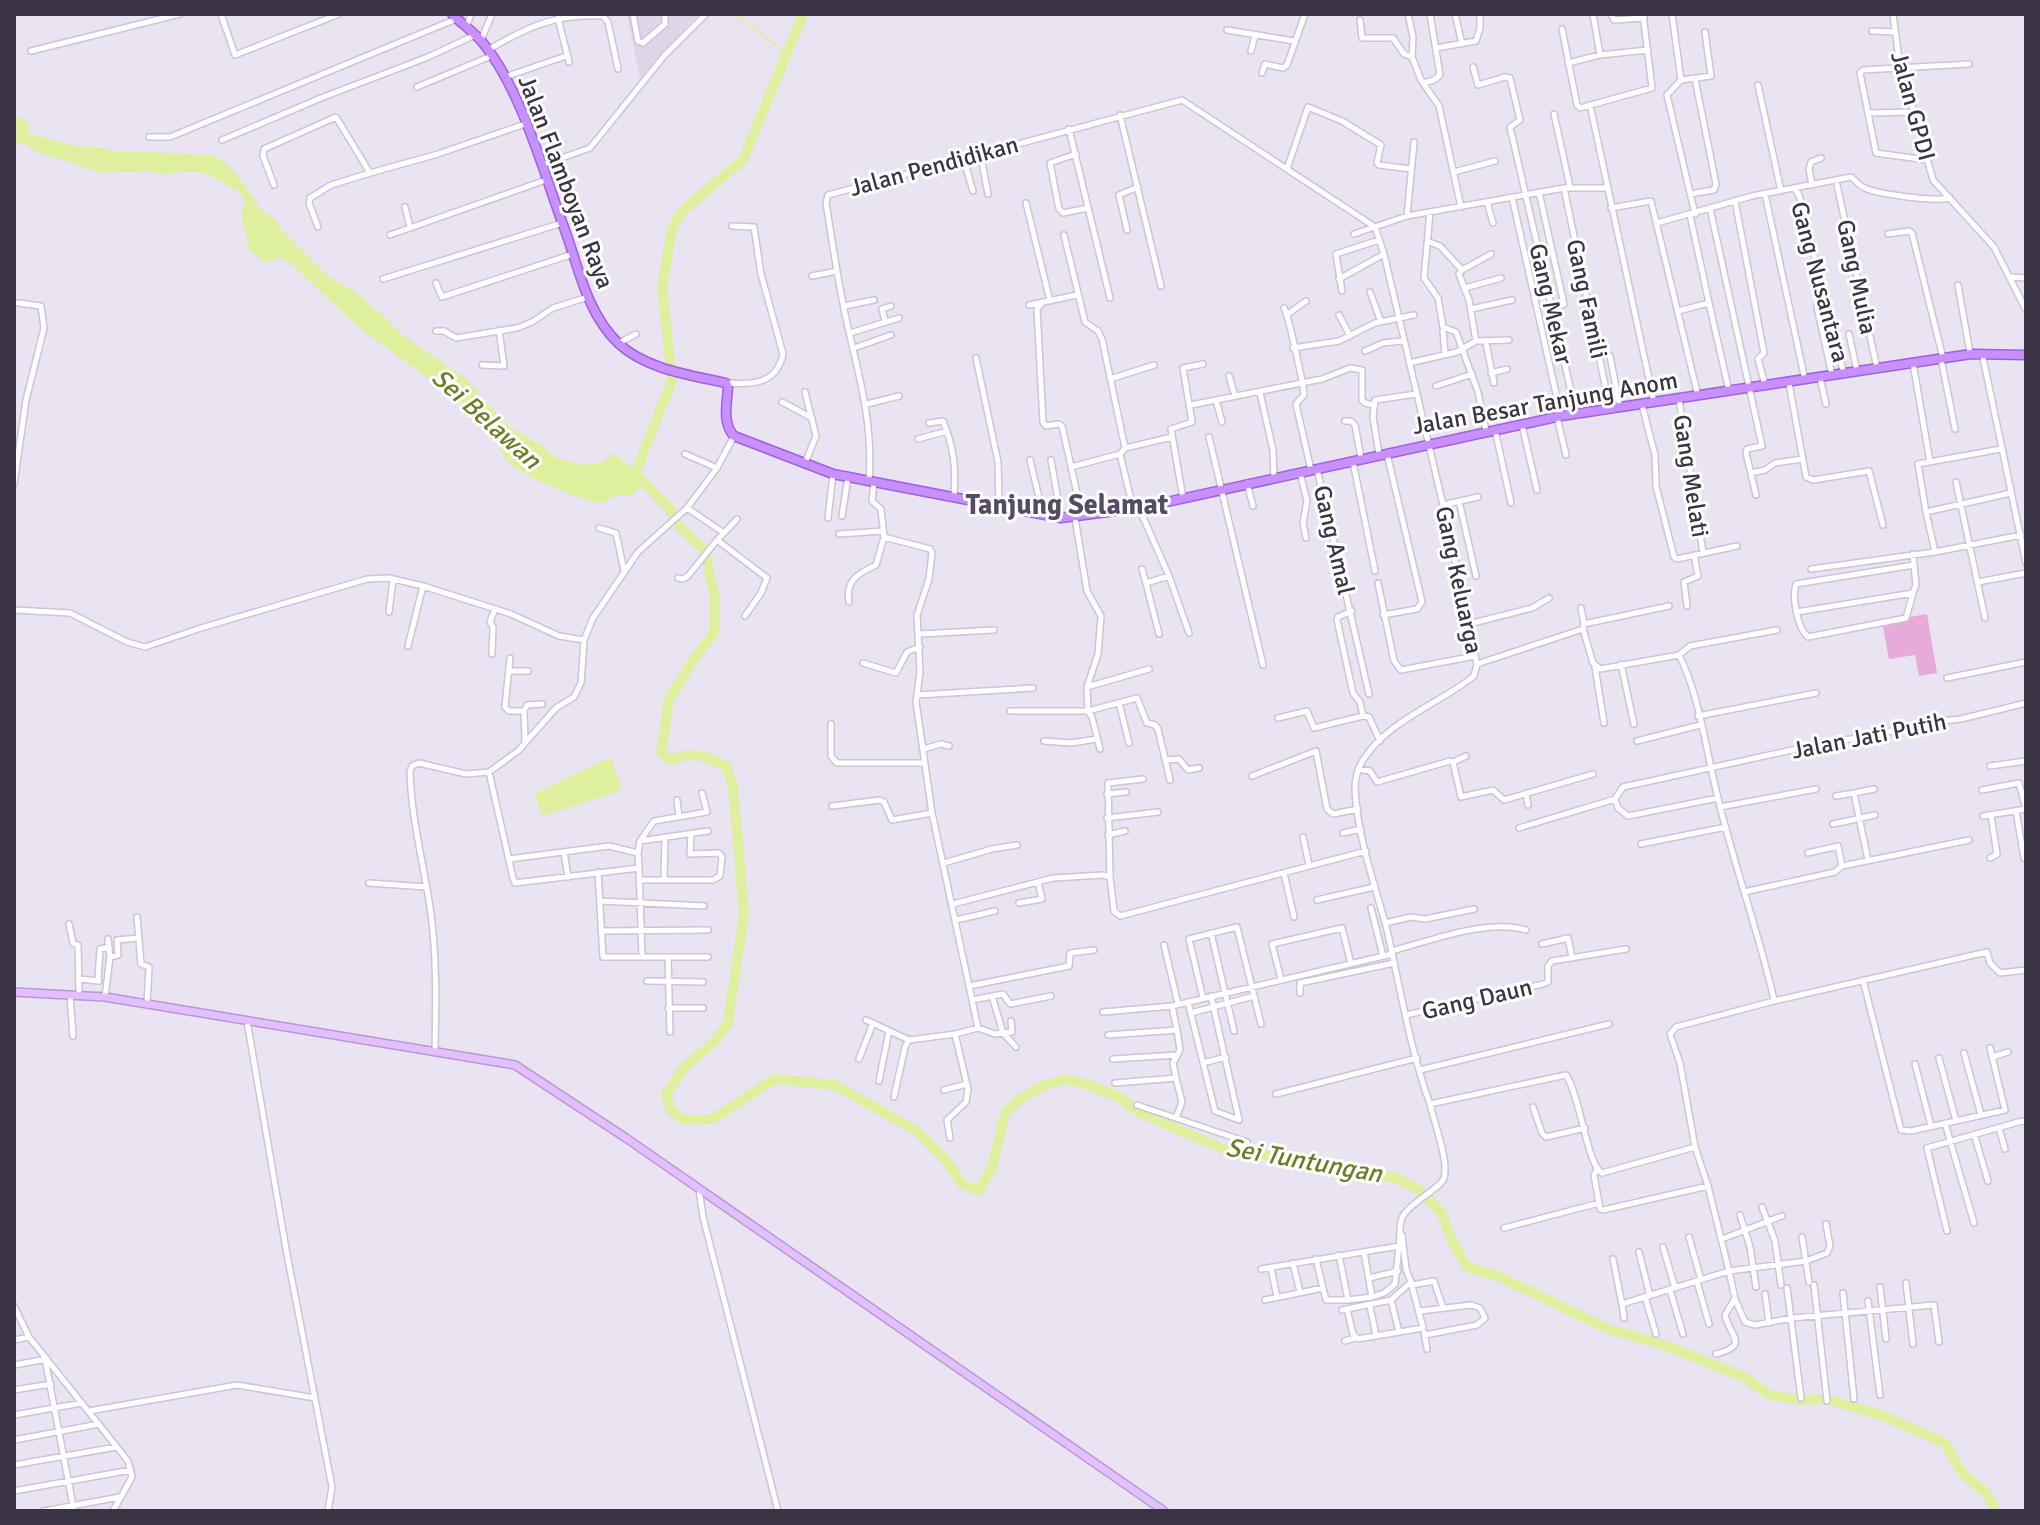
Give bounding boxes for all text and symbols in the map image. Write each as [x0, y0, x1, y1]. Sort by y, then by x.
street label: Jalan GPDI [1884, 48, 1942, 164]
street label: Jalan Flamboyan Raya [511, 71, 621, 293]
street label: Jalan Pendidikan [846, 129, 1022, 203]
street label: Gang Nusantara [1784, 198, 1856, 366]
street label: Gang Mulia [1830, 217, 1884, 337]
street label: Gang Famili [1560, 236, 1614, 362]
street label: Gang Mekar [1523, 241, 1579, 367]
water label: Sei Belawan [425, 362, 548, 477]
street label: Jalan Besar Tanjung Anom [1410, 365, 1680, 441]
street label: Gang Melati [1666, 412, 1716, 540]
street label: Gang Amal [1307, 482, 1361, 598]
district label: Tanjung Selamat [966, 488, 1169, 522]
street label: Gang Keluarga [1429, 503, 1489, 657]
street label: Jalan Jati Putih [1789, 706, 1949, 766]
street label: Gang Daun [1419, 972, 1535, 1026]
water label: Sei Tuntungan [1223, 1132, 1385, 1191]

